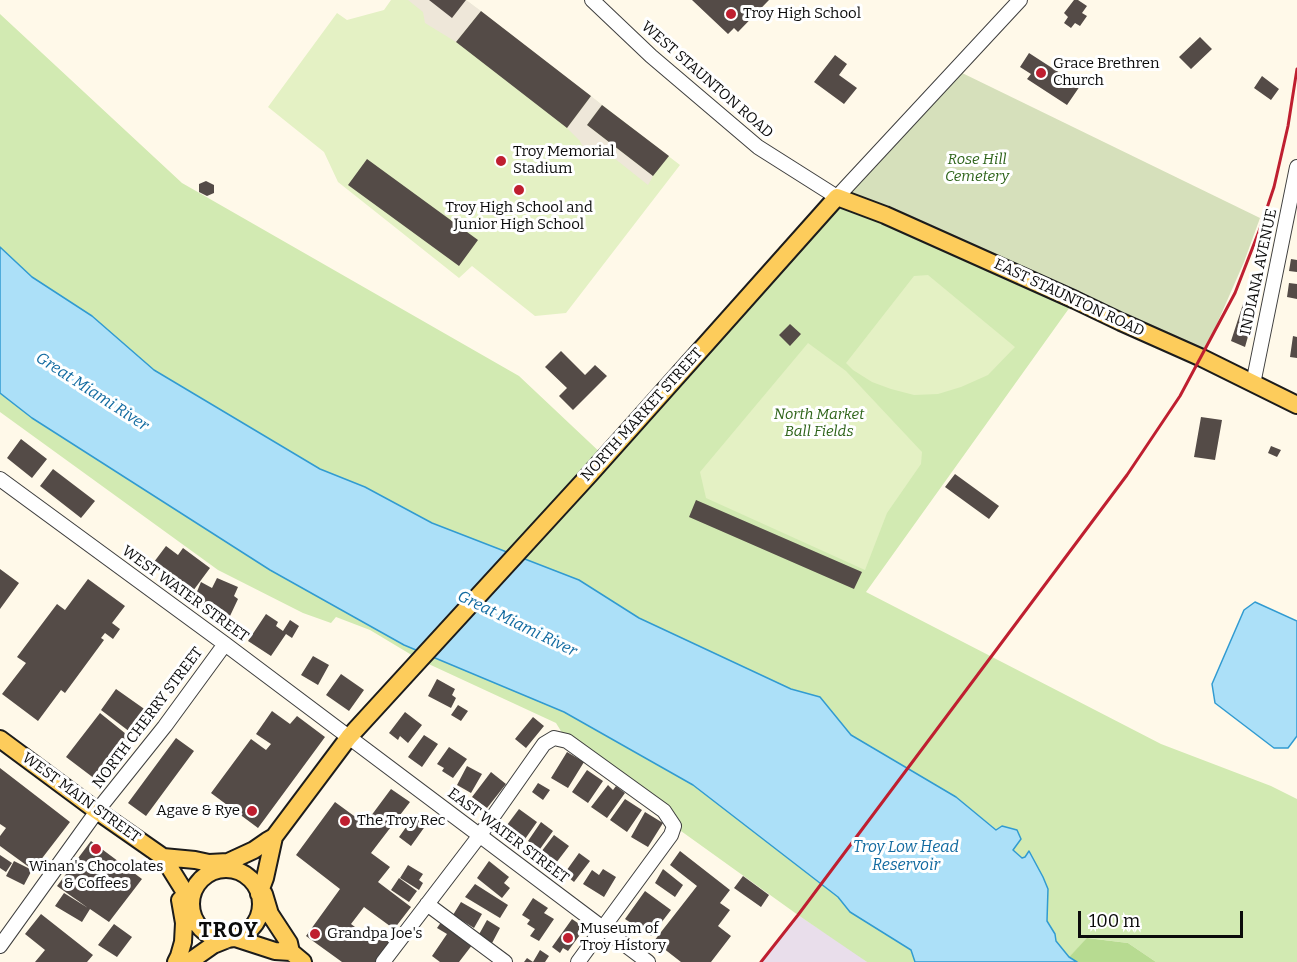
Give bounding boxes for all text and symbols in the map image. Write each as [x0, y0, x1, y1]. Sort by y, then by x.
place label: Troy High School [743, 5, 861, 23]
marker: Troy High School [724, 7, 738, 21]
street label: WEST STAUNTON ROAD [637, 18, 777, 142]
place label: Grace Brethren Church [1053, 55, 1160, 90]
marker: Grace Brethren Church [1034, 66, 1048, 80]
place label: Troy Memorial Stadium [513, 143, 614, 178]
park label: Rose Hill Cemetery [945, 151, 1009, 186]
marker: Troy Memorial Stadium [494, 154, 508, 168]
marker: Troy High School and Junior High School [512, 183, 526, 197]
place label: Troy High School and Junior High School [445, 199, 593, 234]
street label: INDIANA AVENUE [1237, 207, 1281, 337]
street label: EAST STAUNTON ROAD [991, 255, 1147, 341]
street label: NORTH MARKET STREET [577, 345, 707, 485]
water label: Great Miami River [32, 348, 152, 436]
park label: North Market Ball Fields [774, 406, 864, 441]
street label: WEST WATER STREET [118, 542, 252, 646]
water label: Great Miami River [454, 587, 580, 661]
street label: NORTH CHERRY STREET [89, 644, 207, 792]
street label: WEST MAIN STREET [18, 749, 144, 847]
street label: EAST WATER STREET [444, 785, 572, 887]
place label: Agave & Rye [156, 802, 240, 820]
marker: Agave & Rye [245, 804, 259, 818]
place label: The Troy Rec [357, 812, 446, 830]
marker: The Troy Rec [338, 814, 352, 828]
water label: Troy Low Head Reservoir [853, 838, 959, 876]
marker: Winan's Chocolates & Coffees [89, 842, 103, 856]
place label: Winan's Chocolates & Coffees [29, 858, 163, 893]
scale bar [1081, 899, 1246, 937]
text: 100 m [1089, 910, 1140, 932]
district label: TROY [199, 918, 259, 944]
place label: Museum of Troy History [580, 920, 666, 955]
place label: Grandpa Joe's [327, 925, 422, 943]
marker: Grandpa Joe's [308, 927, 322, 941]
marker: Museum of Troy History [561, 931, 575, 945]

